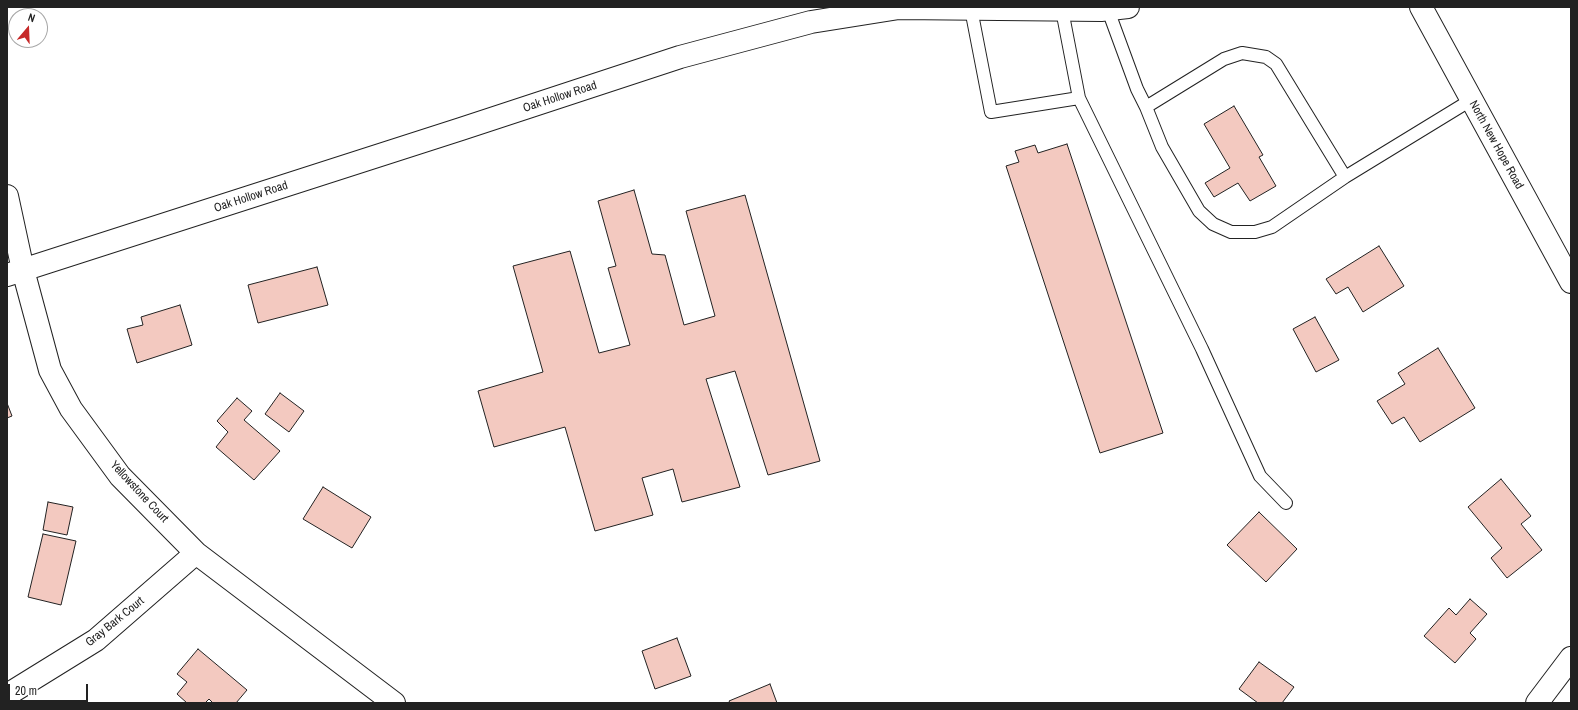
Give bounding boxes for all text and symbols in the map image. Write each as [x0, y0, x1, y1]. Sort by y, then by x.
north arrow [8, 8, 48, 48]
text: N [26, 10, 37, 25]
street label: Oak Hollow Road [521, 78, 599, 116]
street label: North New Hope Road [1466, 98, 1526, 192]
street label: Oak Hollow Road [212, 178, 290, 216]
street label: Yellowstone Court [107, 458, 171, 526]
street label: Gray Bark Court [83, 594, 147, 650]
scale bar [10, 676, 90, 702]
text: 20 m [15, 683, 37, 699]

